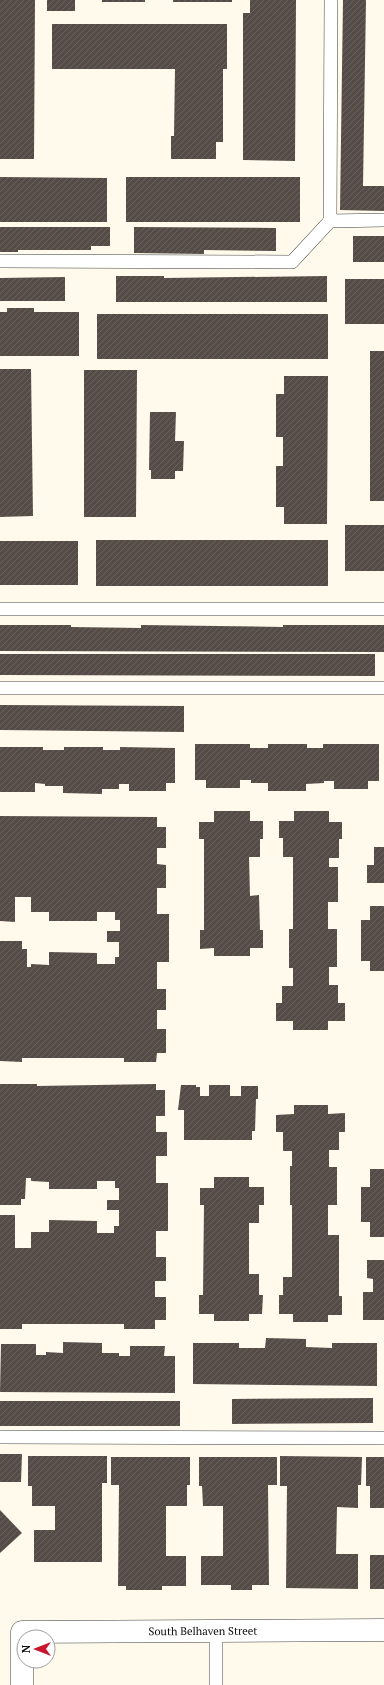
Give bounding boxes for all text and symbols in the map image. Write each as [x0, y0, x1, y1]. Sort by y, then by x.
street label: South Belhaven Street [149, 1624, 257, 1638]
north arrow [16, 1629, 56, 1669]
text: N [19, 1644, 33, 1653]

